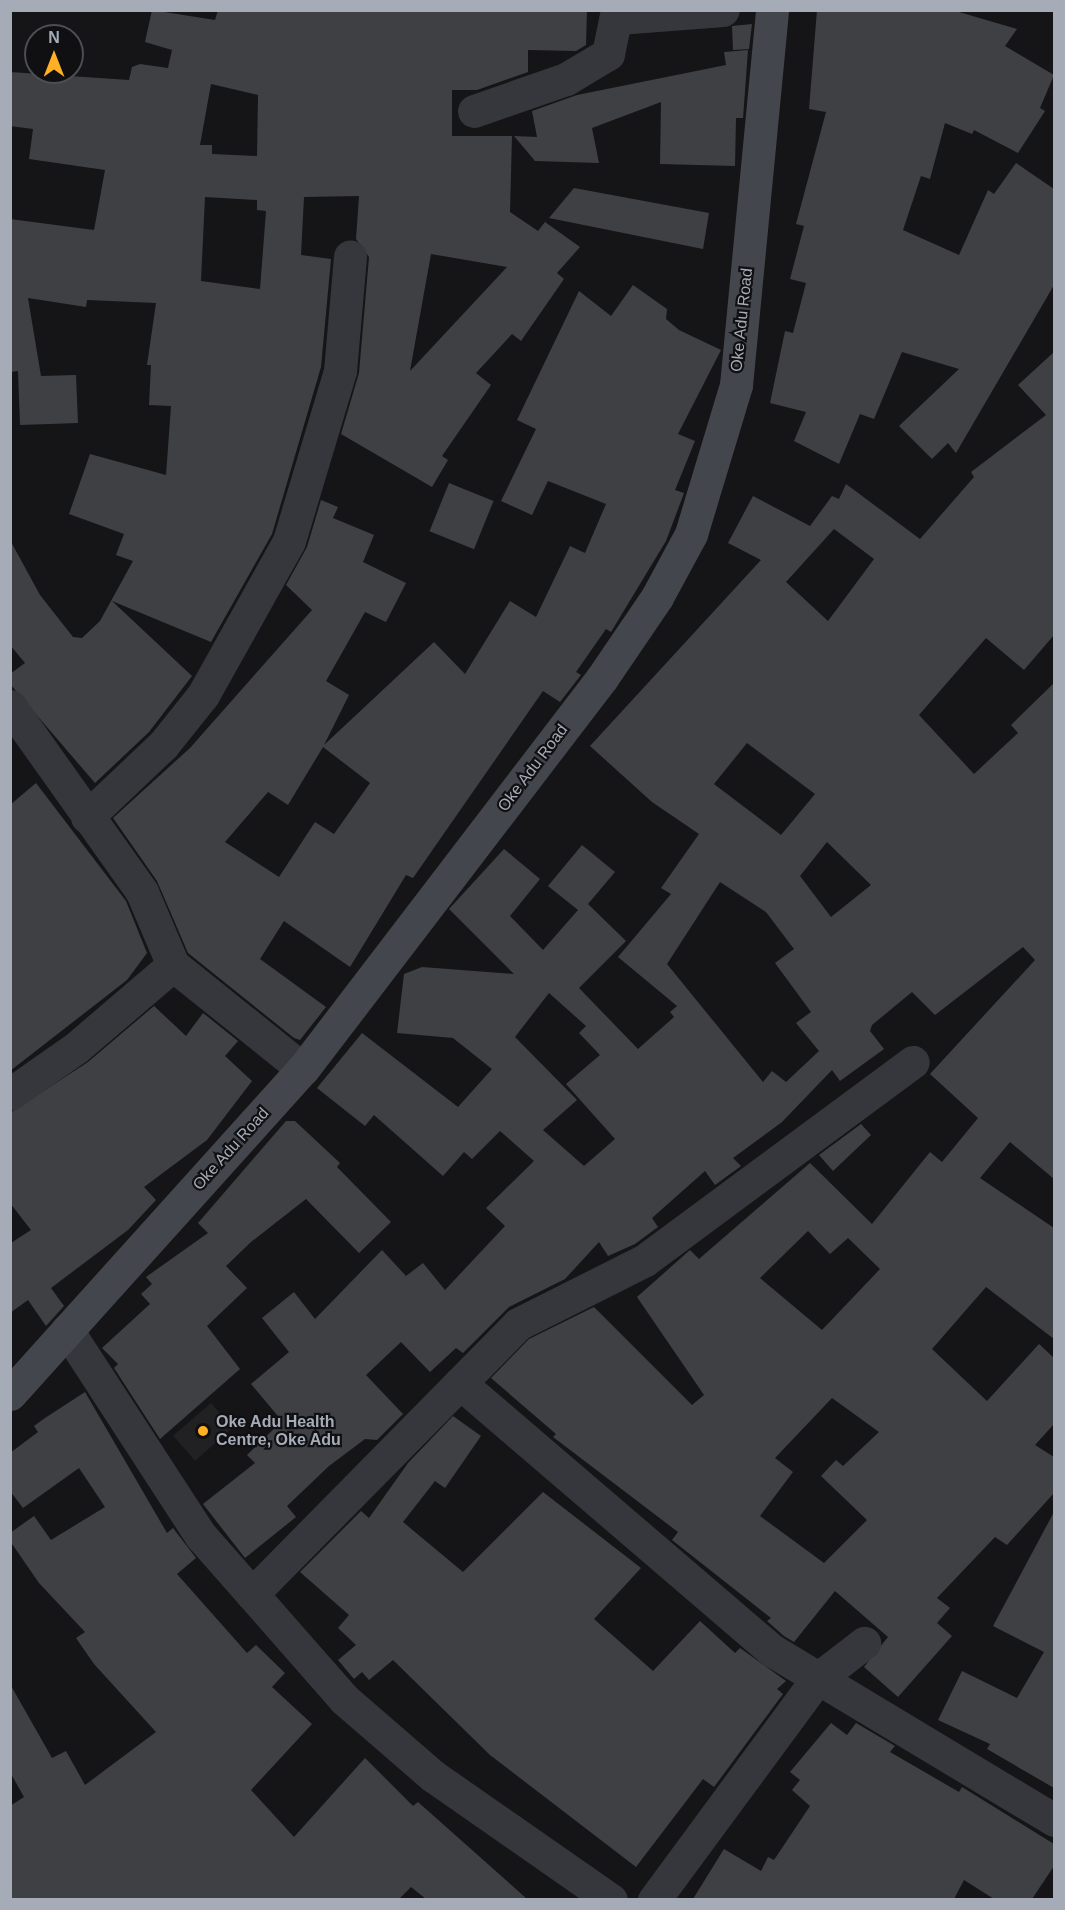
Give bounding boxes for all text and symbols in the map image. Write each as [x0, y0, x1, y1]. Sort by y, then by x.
north arrow [24, 24, 84, 84]
text: N [48, 29, 60, 46]
street label: Oke Adu Road [727, 267, 757, 373]
street label: Oke Adu Road [494, 720, 572, 816]
street label: Oke Adu Road [189, 1104, 273, 1194]
place label: Oke Adu Health Centre, Oke Adu [216, 1412, 341, 1450]
marker: Oke Adu Health Centre, Oke Adu [194, 1422, 212, 1440]

